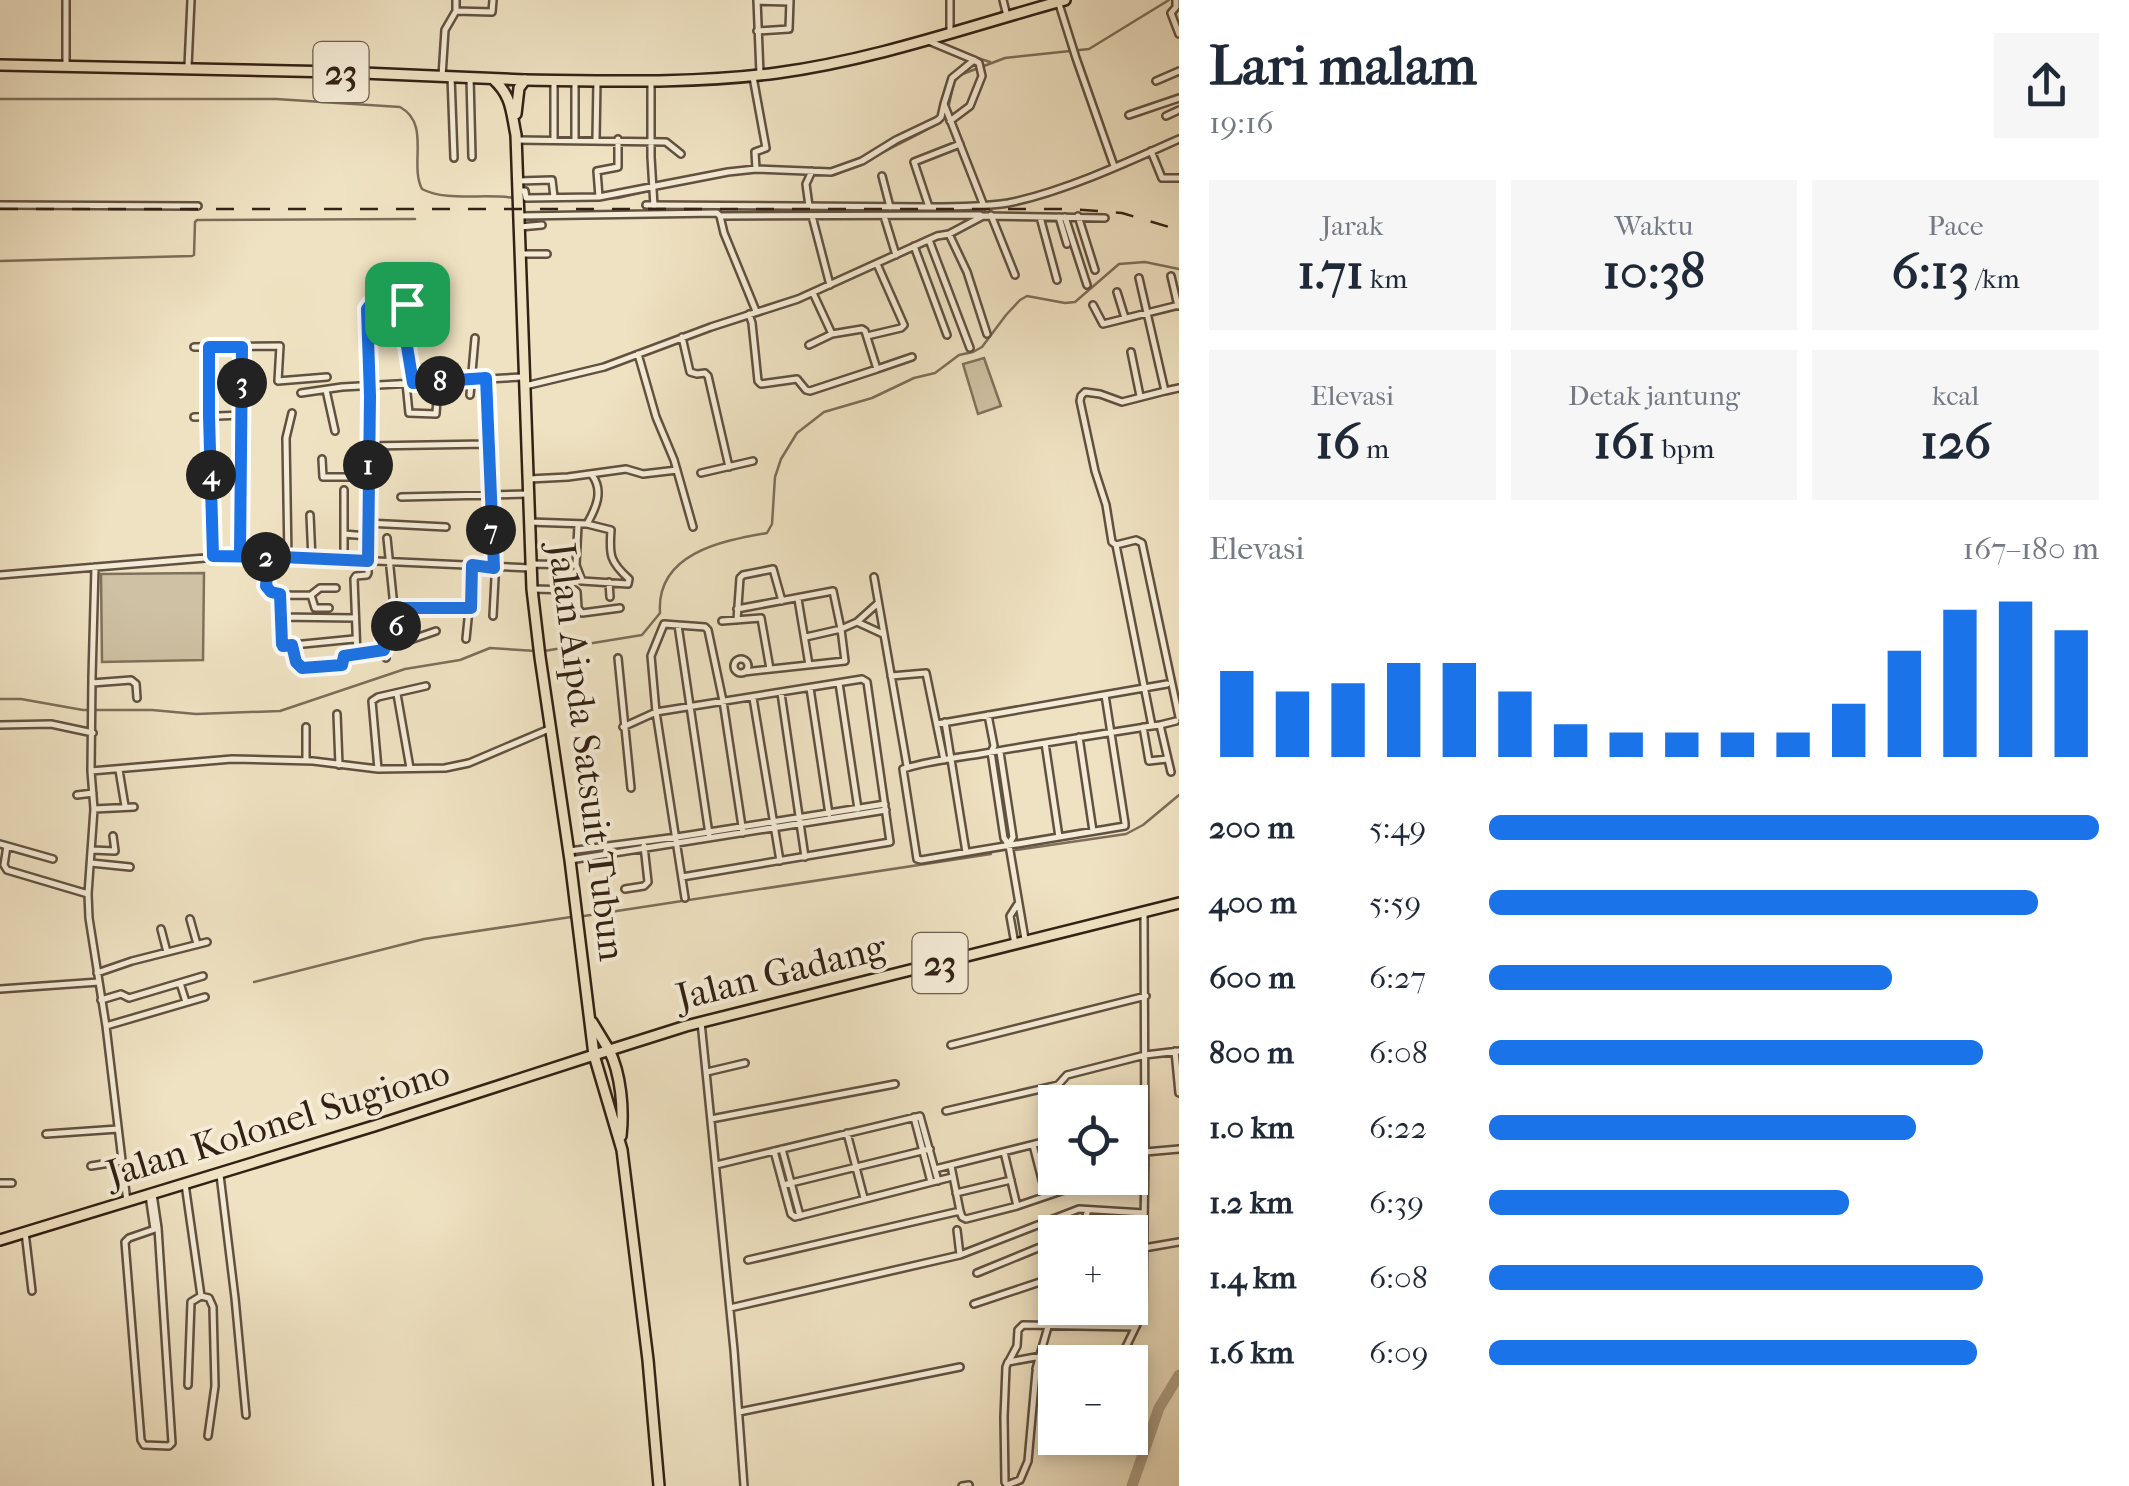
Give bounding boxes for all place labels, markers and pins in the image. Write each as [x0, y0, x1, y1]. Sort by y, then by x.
pin [365, 262, 450, 347]
pin: 8 [415, 356, 465, 406]
pin: 3 [217, 358, 267, 408]
pin: 1 [343, 440, 393, 490]
pin: 4 [186, 450, 236, 500]
pin: 7 [466, 505, 516, 555]
pin: 2 [241, 532, 291, 582]
pin: 6 [371, 601, 421, 651]

